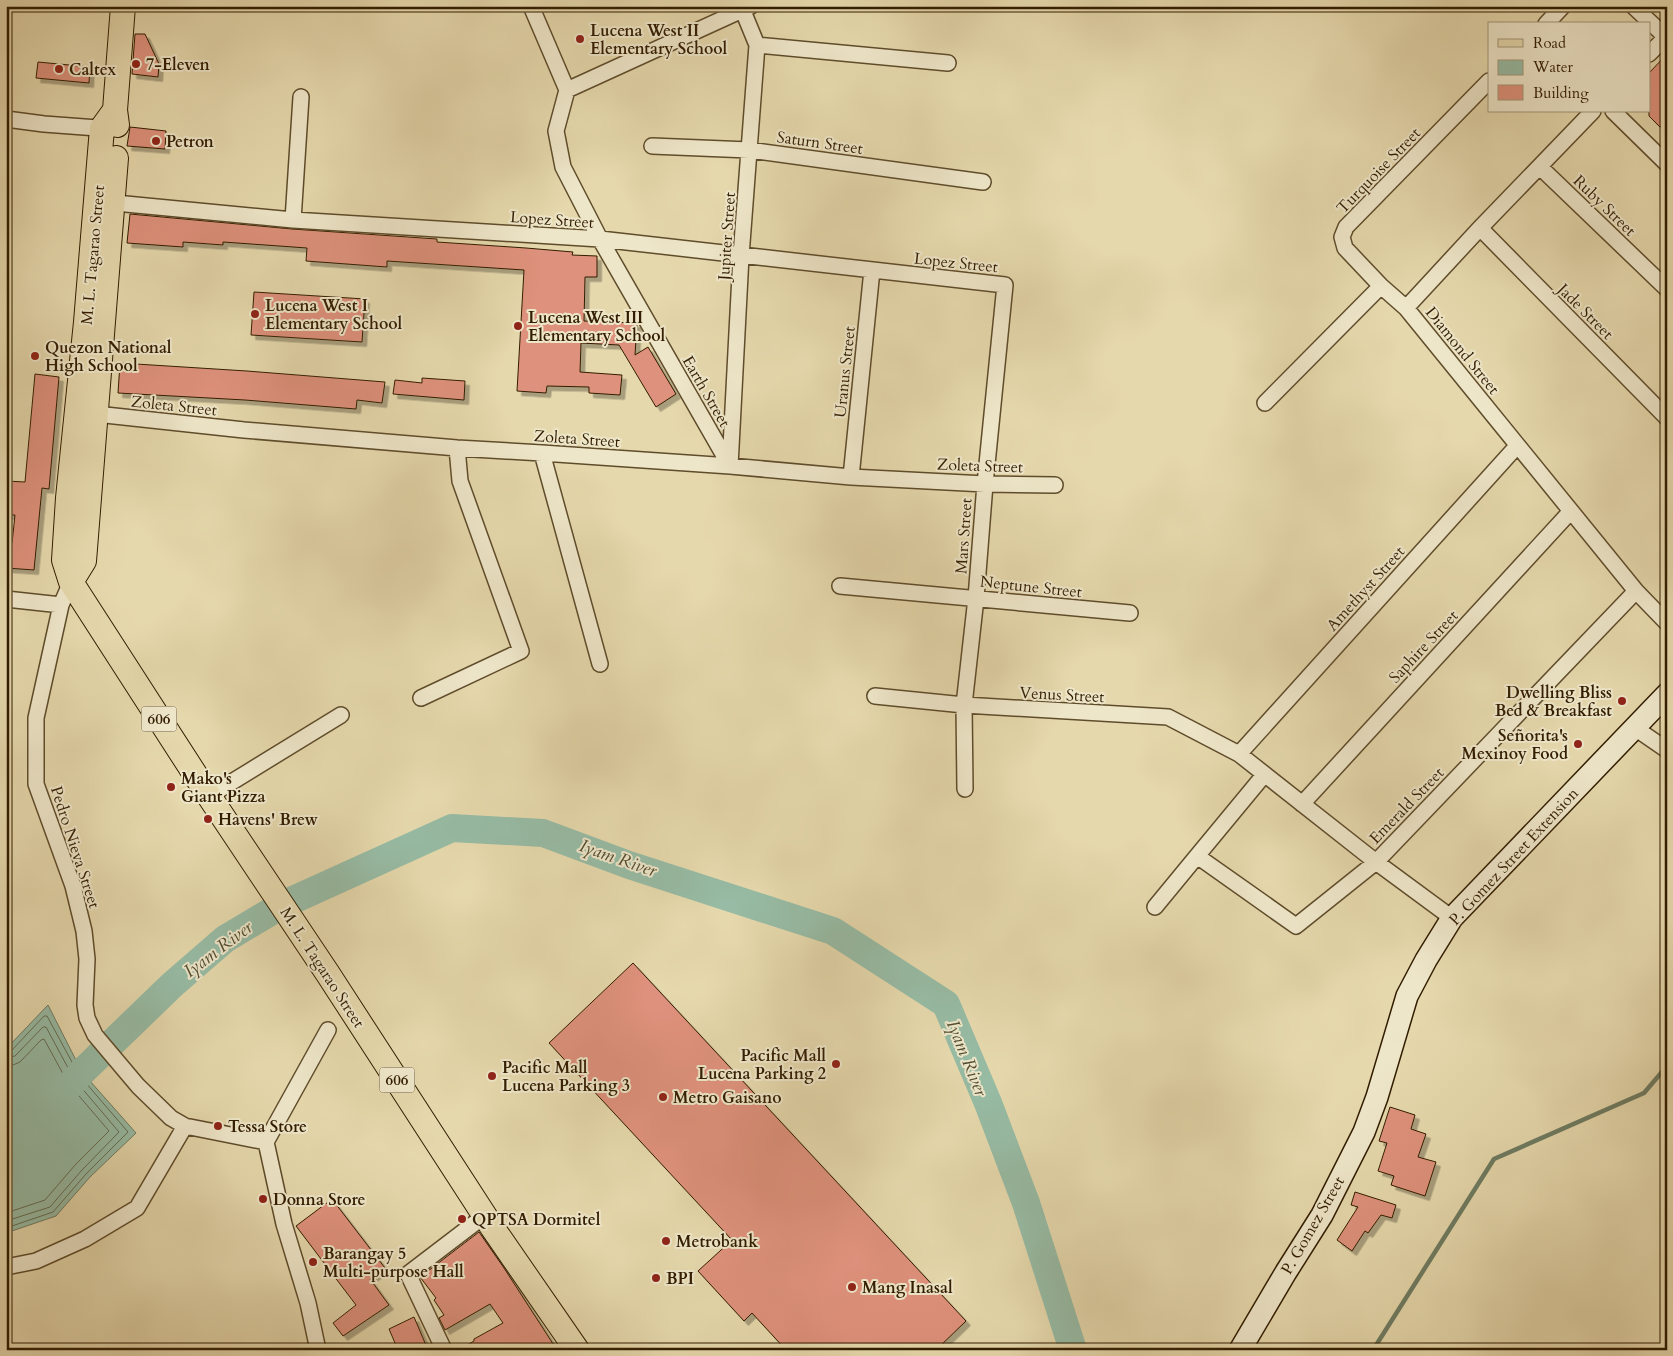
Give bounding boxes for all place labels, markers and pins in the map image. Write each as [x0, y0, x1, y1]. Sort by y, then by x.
place label: Lucena West II Elementary School [590, 20, 728, 60]
marker: Lucena West II Elementary School [574, 33, 586, 45]
place label: 7-Eleven [146, 54, 210, 76]
marker: 7-Eleven [130, 58, 142, 70]
place label: Caltex [69, 59, 116, 81]
marker: Caltex [53, 63, 65, 75]
place label: Petron [166, 131, 214, 153]
marker: Petron [150, 135, 162, 147]
place label: Lucena West I Elementary School [265, 295, 403, 335]
place label: Lucena West III Elementary School [528, 307, 666, 347]
marker: Lucena West I Elementary School [249, 308, 261, 320]
marker: Lucena West III Elementary School [512, 320, 524, 332]
place label: Quezon National High School [45, 337, 172, 377]
marker: Quezon National High School [29, 350, 41, 362]
place label: Dwelling Bliss Bed & Breakfast [1495, 682, 1612, 722]
marker: Dwelling Bliss Bed & Breakfast [1616, 695, 1628, 707]
place label: Señorita's Mexinoy Food [1461, 725, 1568, 765]
marker: Señorita's Mexinoy Food [1572, 738, 1584, 750]
place label: Mako's Giant Pizza [181, 768, 266, 808]
marker: Mako's Giant Pizza [165, 781, 177, 793]
place label: Havens' Brew [218, 809, 318, 831]
marker: Havens' Brew [202, 813, 214, 825]
place label: Pacific Mall Lucena Parking 2 [698, 1045, 826, 1085]
place label: Pacific Mall Lucena Parking 3 [502, 1057, 630, 1097]
marker: Pacific Mall Lucena Parking 2 [830, 1058, 842, 1070]
marker: Pacific Mall Lucena Parking 3 [486, 1070, 498, 1082]
place label: Metro Gaisano [673, 1087, 782, 1109]
marker: Metro Gaisano [657, 1091, 669, 1103]
place label: Tessa Store [228, 1116, 307, 1138]
marker: Tessa Store [212, 1120, 224, 1132]
place label: Donna Store [273, 1189, 365, 1211]
marker: Donna Store [257, 1193, 269, 1205]
place label: QPTSA Dormitel [472, 1209, 601, 1231]
marker: QPTSA Dormitel [456, 1213, 468, 1225]
place label: Metrobank [676, 1231, 758, 1253]
marker: Metrobank [660, 1235, 672, 1247]
place label: Barangay 5 Multi-purpose Hall [323, 1243, 464, 1283]
marker: Barangay 5 Multi-purpose Hall [307, 1256, 319, 1268]
place label: BPI [666, 1268, 694, 1290]
marker: BPI [650, 1272, 662, 1284]
place label: Mang Inasal [862, 1277, 953, 1299]
marker: Mang Inasal [846, 1281, 858, 1293]

